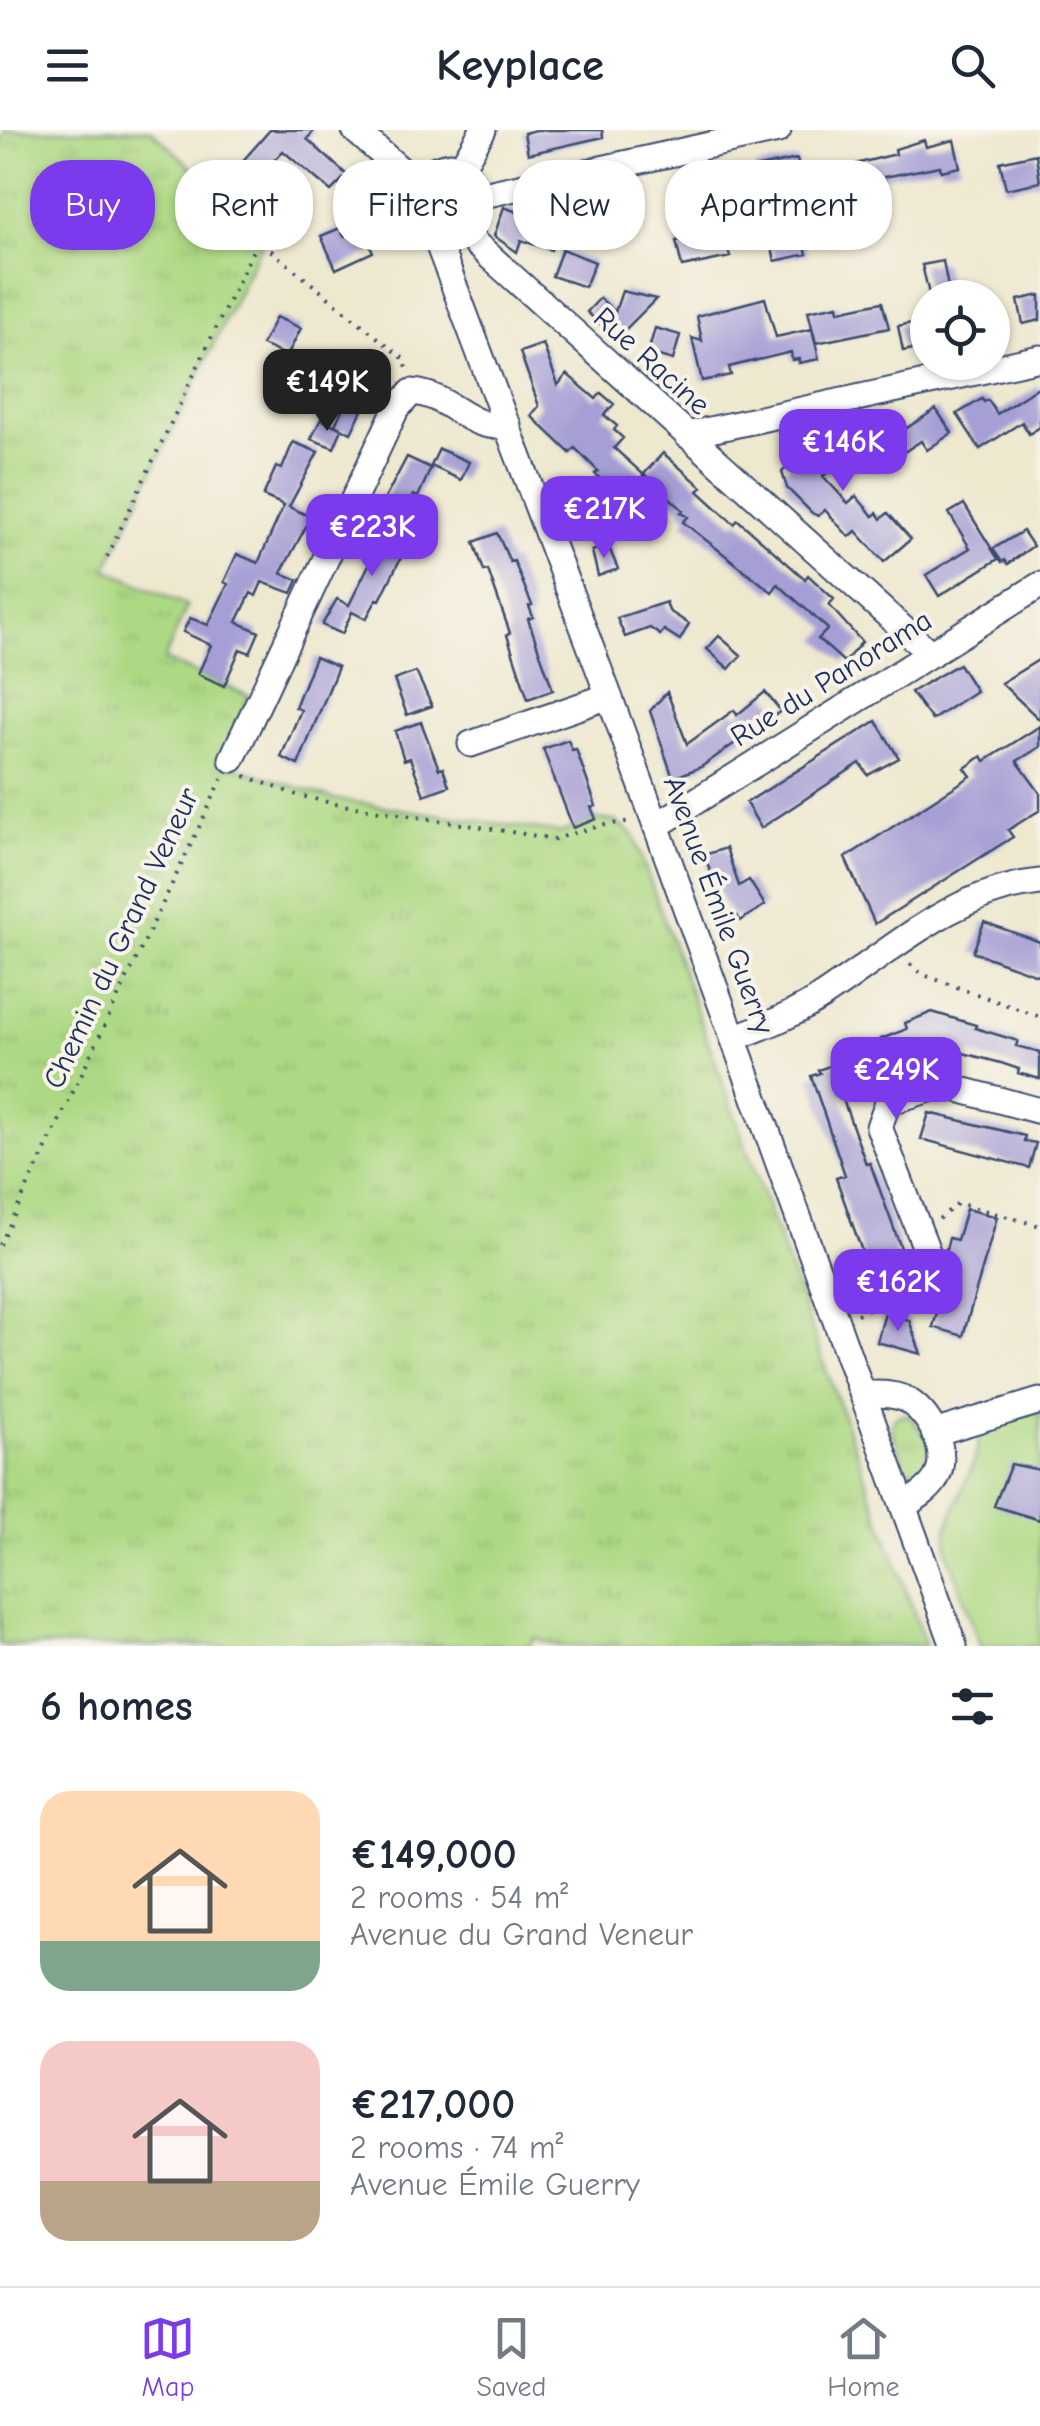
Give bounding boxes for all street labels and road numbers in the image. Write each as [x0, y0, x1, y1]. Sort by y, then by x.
street label: Rue Racine [586, 300, 717, 423]
street label: Rue du Panorama [724, 603, 938, 754]
street label: Avenue Émile Guerry [656, 771, 782, 1039]
street label: Chemin du Grand Veneur [36, 782, 207, 1094]

